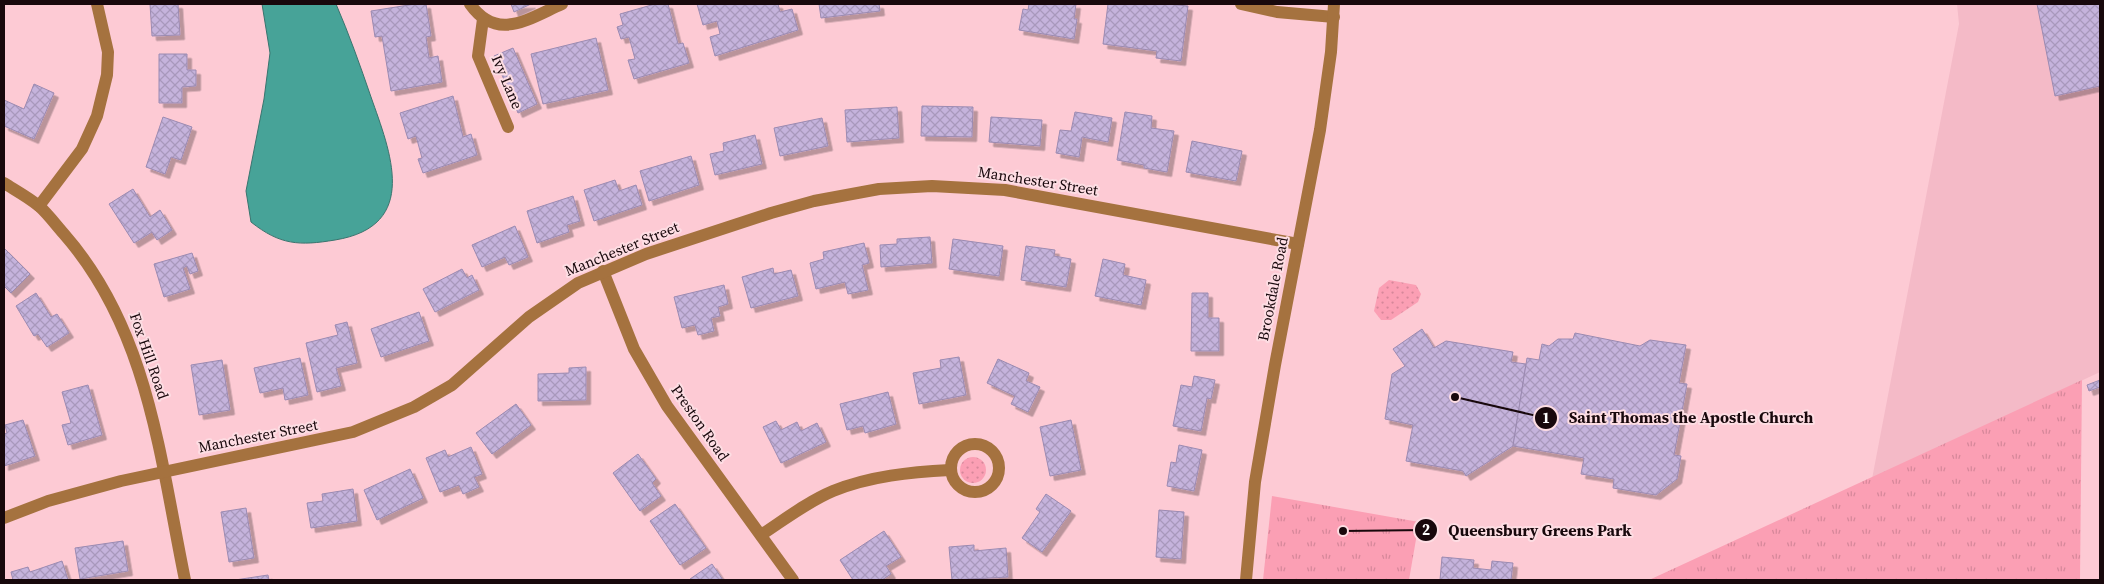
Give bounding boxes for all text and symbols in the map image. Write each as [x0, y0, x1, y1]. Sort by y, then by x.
street label: Ivy Lane [487, 51, 528, 113]
street label: Manchester Street [977, 161, 1100, 200]
street label: Manchester Street [562, 216, 682, 281]
street label: Brookdale Road [1252, 235, 1293, 343]
street label: Fox Hill Road [125, 310, 174, 402]
street label: Preston Road [666, 380, 735, 465]
callout: Saint Thomas the Apostle Church [1534, 402, 1823, 433]
text: Saint Thomas the Apostle Church [1569, 406, 1813, 428]
text: 1 [1542, 407, 1550, 428]
street label: Manchester Street [196, 414, 320, 457]
callout: Queensbury Greens Park [1414, 515, 1642, 546]
text: 2 [1422, 519, 1430, 540]
text: Queensbury Greens Park [1448, 519, 1632, 541]

